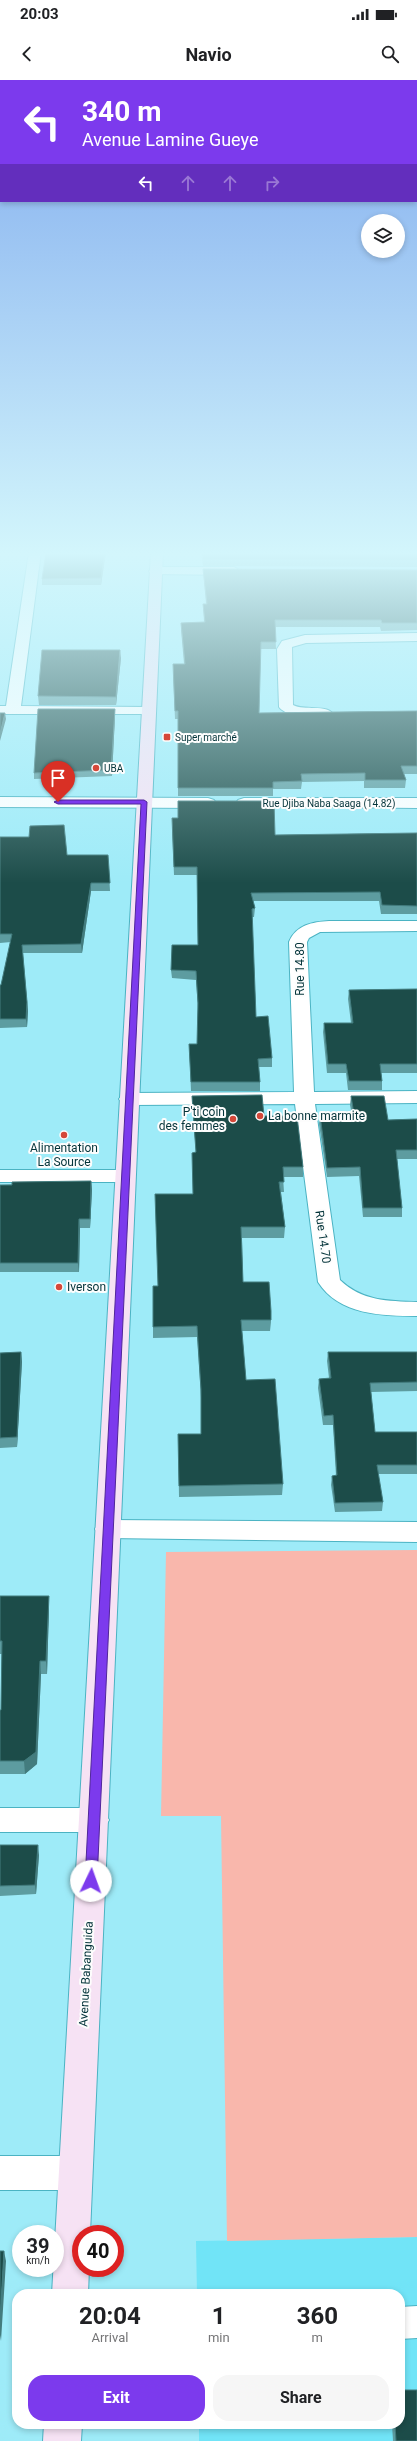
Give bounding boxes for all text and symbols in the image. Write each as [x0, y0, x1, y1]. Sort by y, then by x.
text: 20:03 [20, 5, 59, 23]
icon: back [16, 43, 38, 65]
icon: search [379, 43, 401, 65]
text: Navio [185, 44, 232, 65]
text: 340 m [82, 95, 161, 128]
icon: left [16, 96, 68, 148]
text: Avenue Lamine Gueye [82, 129, 258, 150]
icon: left [135, 172, 157, 194]
icon: ahead [177, 172, 199, 194]
icon: ahead [219, 172, 241, 194]
icon: right [261, 172, 283, 194]
map controls [361, 214, 405, 258]
button: layers [361, 214, 405, 258]
marker: Super marché [162, 732, 172, 742]
place label: Super marché [175, 732, 237, 743]
pin [41, 761, 75, 802]
marker: UBA [91, 763, 101, 773]
place label: UBA [104, 763, 124, 774]
icon: arrive [47, 767, 69, 789]
street label: Rue Djiba Naba Saaga (14.82) [263, 798, 395, 810]
street label: Rue 14.80 [293, 942, 307, 996]
place label: P'ti coin des femmes [159, 1105, 225, 1133]
place label: La bonne marmite [268, 1109, 365, 1123]
marker: La bonne marmite [255, 1111, 265, 1121]
marker: P'ti coin des femmes [228, 1114, 238, 1124]
marker: Alimentation La Source [59, 1130, 69, 1140]
place label: Alimentation La Source [30, 1141, 98, 1169]
street label: Rue 14.70 [312, 1210, 334, 1265]
place label: Iverson [67, 1280, 106, 1294]
marker: Iverson [54, 1282, 64, 1292]
position arrow [70, 1860, 112, 1902]
street label: Avenue Babanguida [76, 1921, 96, 2027]
speed limit sign: 40 [72, 2225, 124, 2277]
text: 39 [27, 2234, 49, 2258]
text: km/h [26, 2255, 50, 2266]
text: 20:04 [79, 2302, 141, 2330]
text: 1 [212, 2302, 226, 2330]
text: 360 [297, 2302, 338, 2330]
text: Arrival [91, 2330, 128, 2345]
text: min [208, 2330, 230, 2345]
text: m [312, 2330, 323, 2345]
button: Exit [28, 2375, 205, 2421]
button: Share [213, 2375, 389, 2421]

